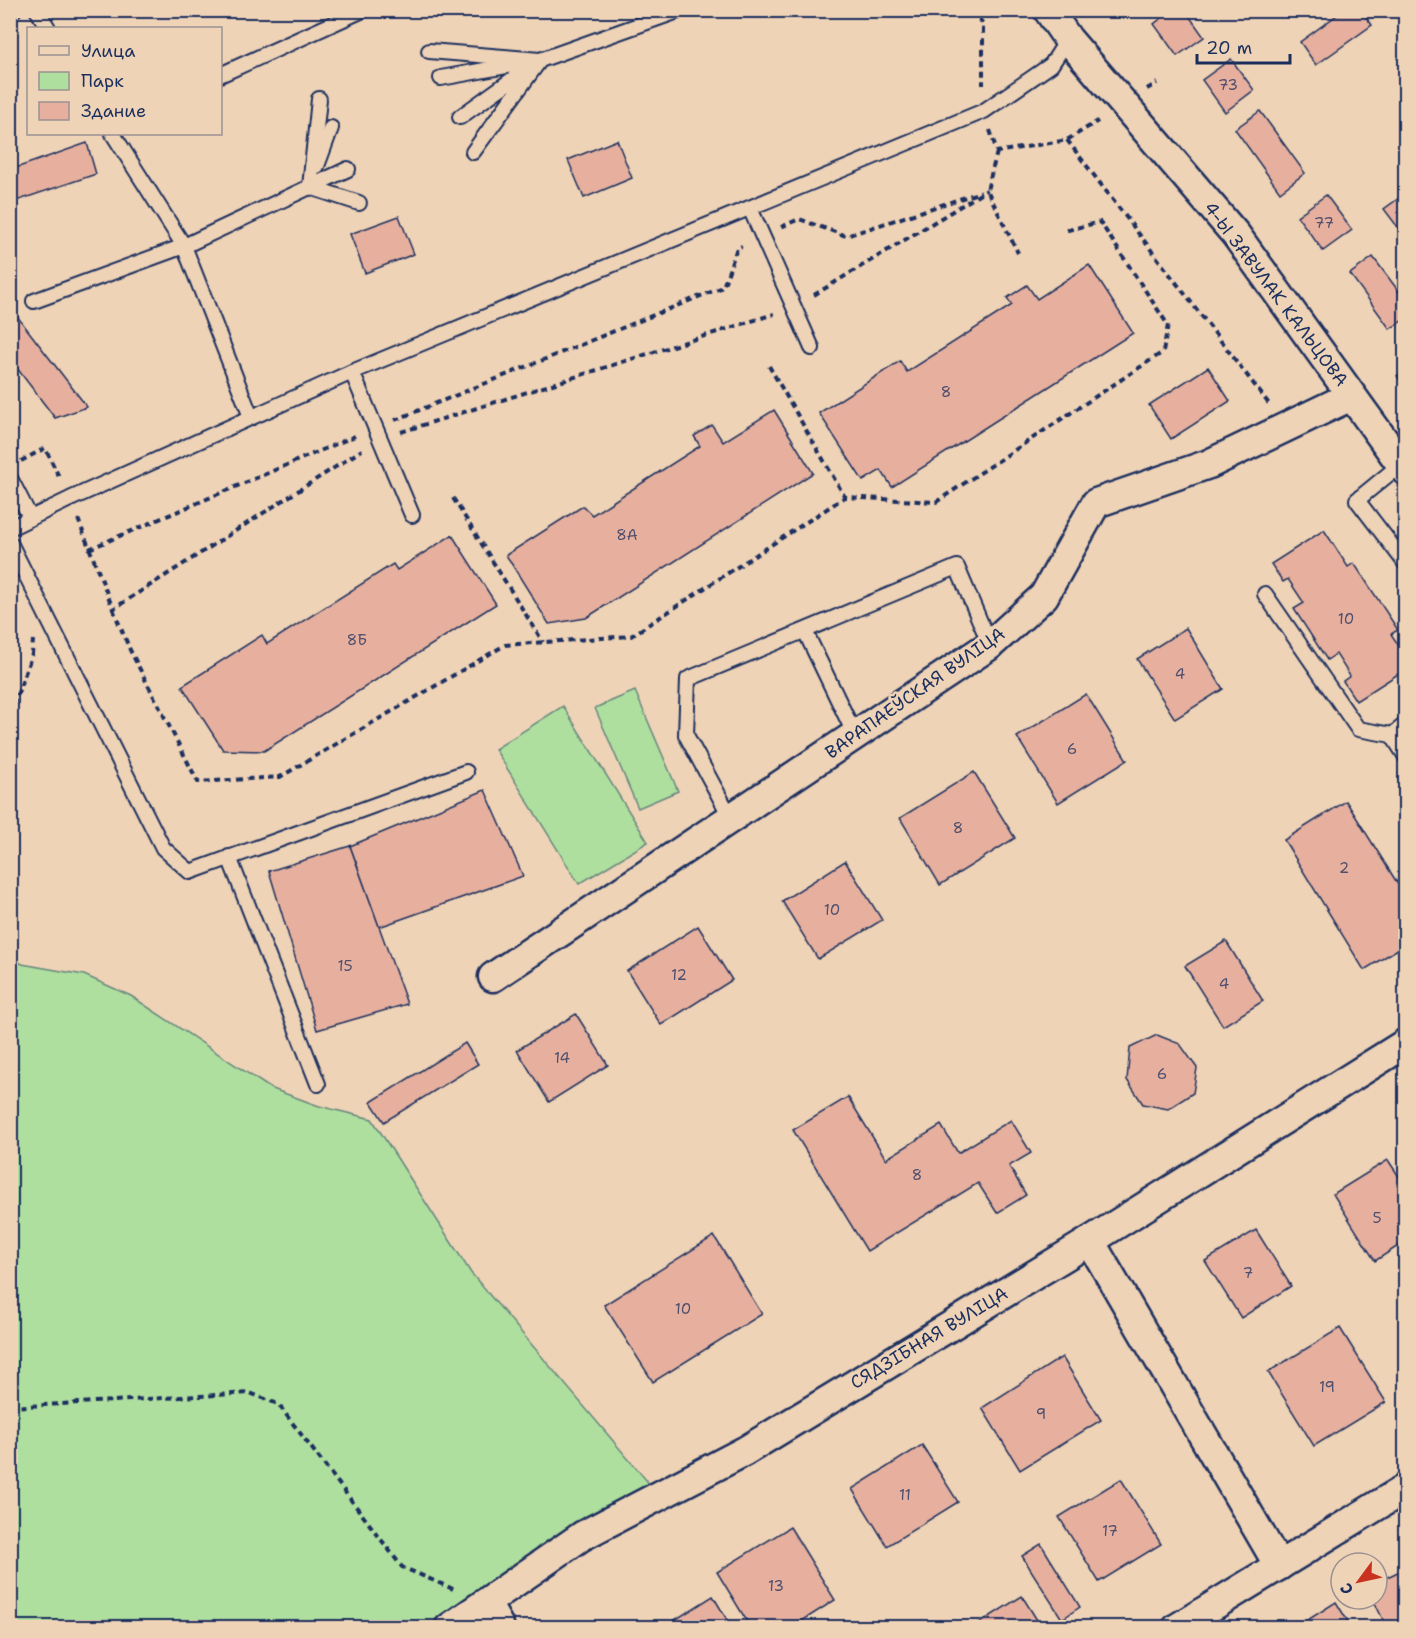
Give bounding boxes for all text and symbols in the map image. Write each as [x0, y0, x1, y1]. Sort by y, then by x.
legend [27, 27, 222, 135]
scale bar [1197, 27, 1290, 65]
text: 20 m [1206, 36, 1252, 60]
text: Улица [81, 39, 135, 63]
text: Парк [81, 69, 124, 93]
house number: 73 [1218, 75, 1238, 95]
text: Здание [81, 99, 146, 123]
street label: 4-Ы ЗАВУЛАК КАЛЬЦОВА [1198, 197, 1354, 391]
house number: 77 [1314, 213, 1334, 233]
house number: 8 [941, 382, 951, 402]
house number: 8А [616, 525, 638, 545]
house number: 10 [1338, 609, 1354, 629]
street label: ВАРАПАЕЎСКАЯ ВУЛІЦА [820, 622, 1010, 764]
house number: 8Б [347, 630, 367, 650]
house number: 4 [1175, 664, 1185, 684]
house number: 6 [1067, 739, 1077, 759]
house number: 8 [953, 818, 963, 838]
house number: 2 [1339, 858, 1349, 878]
house number: 10 [824, 900, 840, 920]
house number: 15 [337, 956, 353, 976]
house number: 12 [671, 965, 687, 985]
house number: 4 [1219, 974, 1229, 994]
house number: 14 [554, 1048, 570, 1068]
house number: 6 [1157, 1064, 1167, 1084]
house number: 8 [912, 1165, 922, 1185]
house number: 5 [1372, 1208, 1382, 1228]
house number: 7 [1243, 1263, 1253, 1283]
street label: СЯДЗІБНАЯ ВУЛІЦА [846, 1281, 1012, 1395]
house number: 10 [675, 1299, 691, 1319]
house number: 19 [1319, 1377, 1335, 1397]
house number: 9 [1036, 1404, 1046, 1424]
house number: 11 [899, 1485, 911, 1505]
house number: 17 [1102, 1521, 1118, 1541]
north arrow [1329, 1551, 1389, 1611]
house number: 13 [768, 1576, 784, 1596]
text: С [1335, 1579, 1358, 1599]

